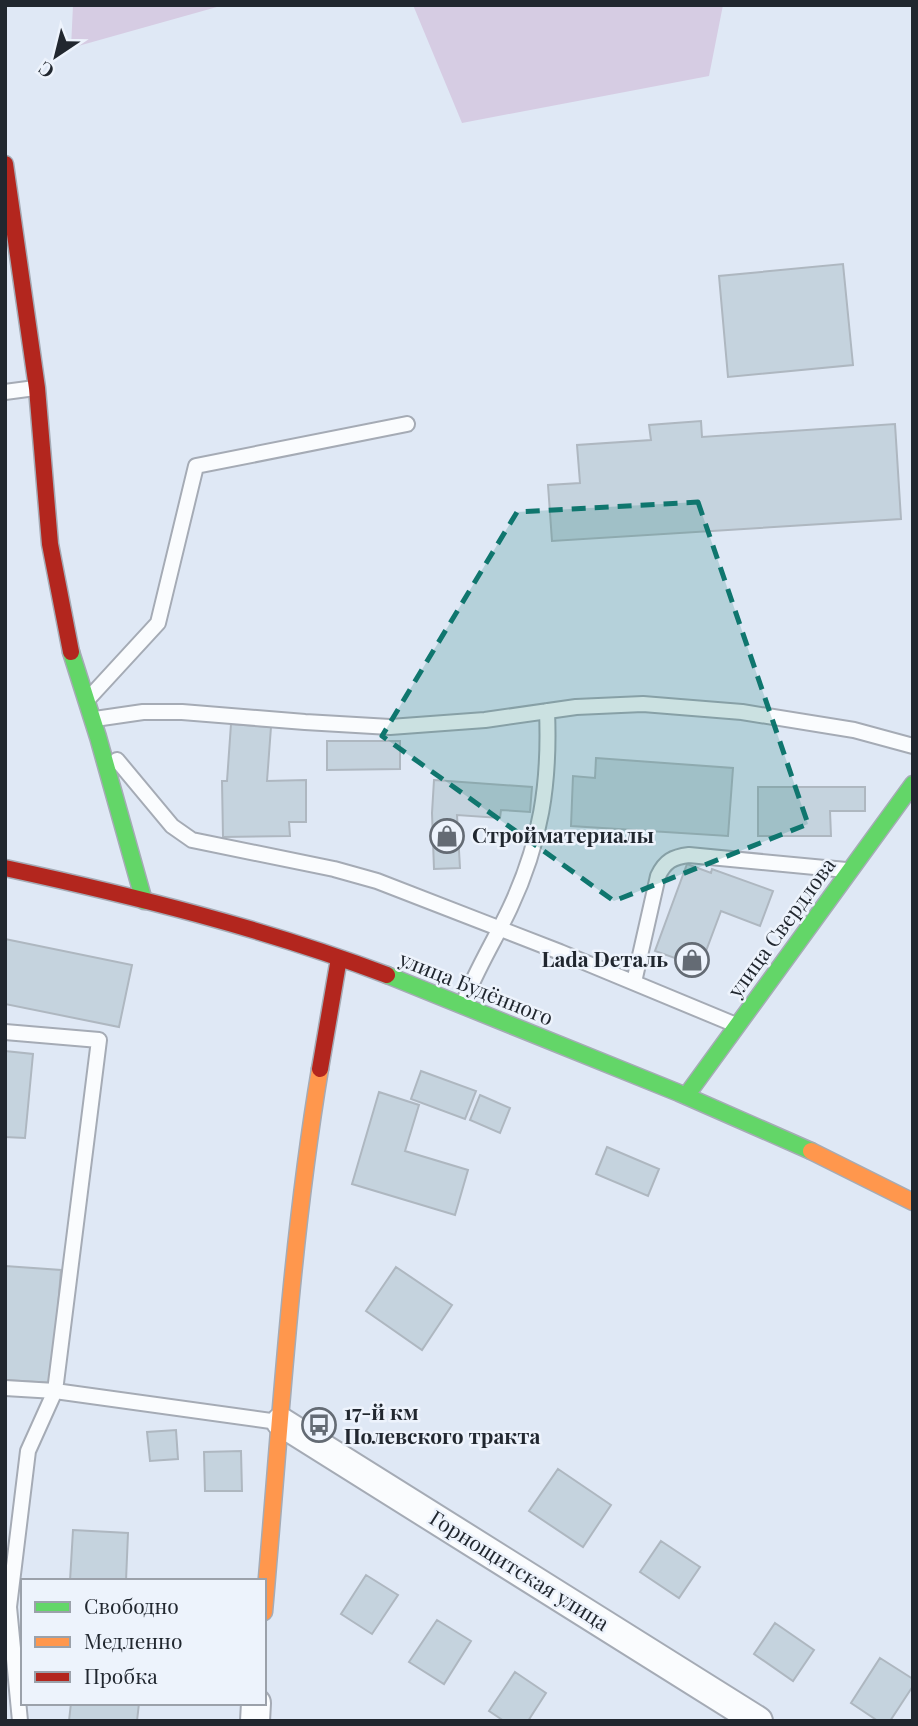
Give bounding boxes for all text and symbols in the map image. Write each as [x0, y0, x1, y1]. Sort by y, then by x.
north arrow [21, 21, 91, 91]
text: С [33, 56, 59, 85]
shop icon: Стройматериалы [428, 817, 466, 855]
place label: Стройматериалы [472, 820, 654, 848]
street label: улица Свердлова [720, 851, 841, 1003]
shop icon: Lada Dеталь [673, 941, 711, 979]
street label: улица Будённого [395, 943, 558, 1031]
place label: Lada Dеталь [542, 944, 668, 972]
place label: 17-й км Полевского тракта [344, 1397, 540, 1449]
bus stop icon: 17-й км Полевского тракта [300, 1406, 338, 1444]
street label: Горнощитская улица [425, 1503, 616, 1636]
legend [21, 1579, 266, 1705]
text: Свободно [84, 1591, 179, 1619]
text: Медленно [84, 1626, 182, 1654]
text: Пробка [84, 1661, 158, 1689]

